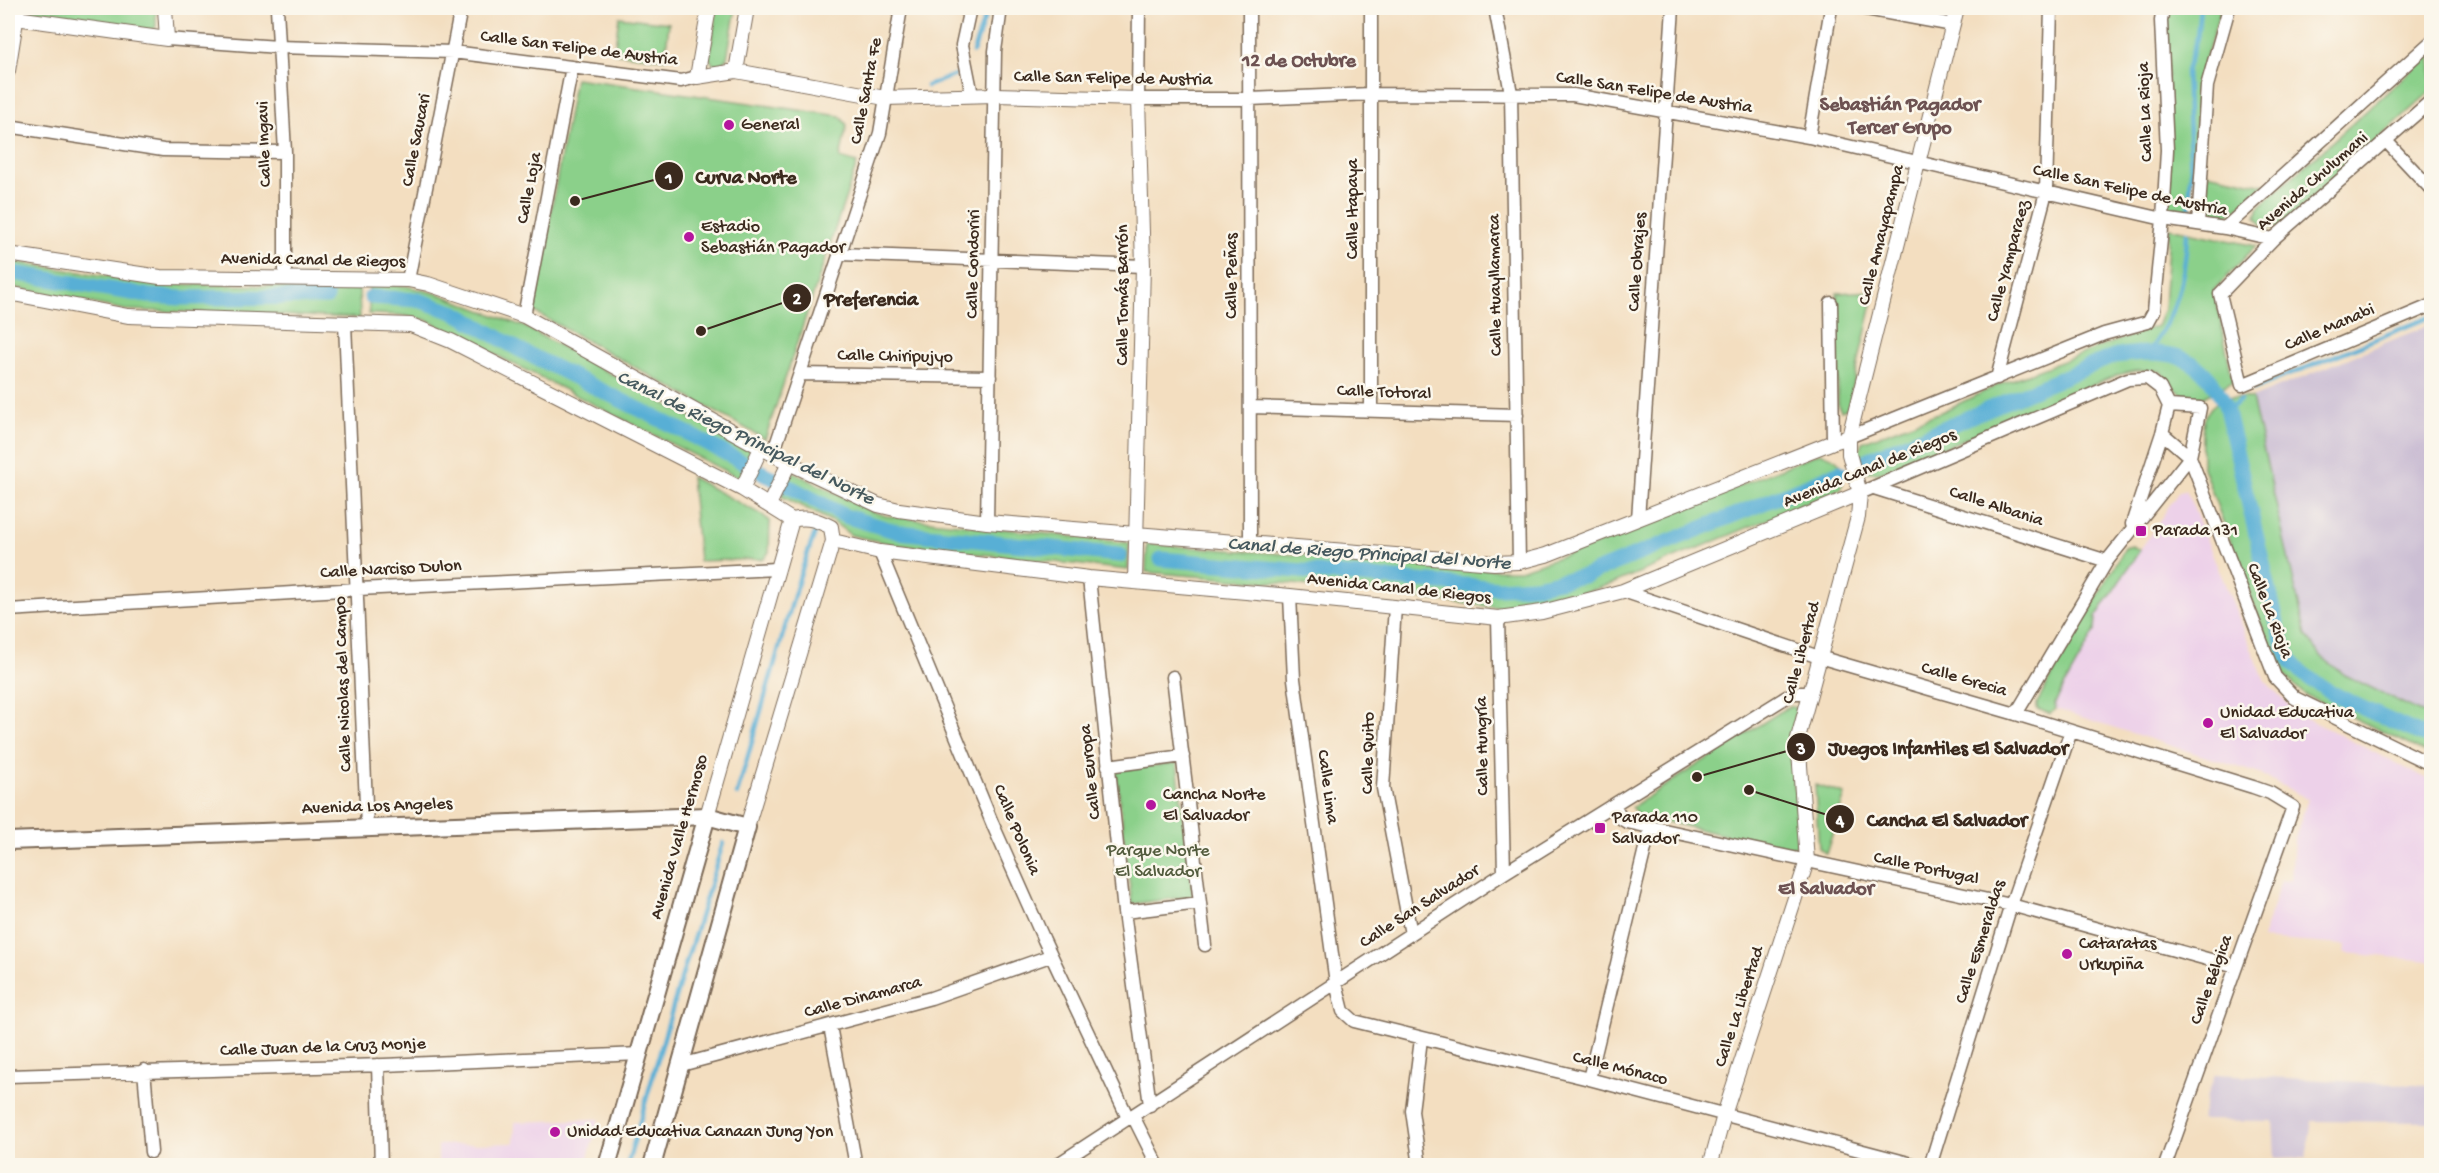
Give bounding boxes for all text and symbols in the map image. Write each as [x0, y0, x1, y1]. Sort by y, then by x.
street label: Calle San Felipe de Austria [479, 26, 680, 72]
street label: Calle Santa Fe [846, 35, 888, 146]
district label: 12 de Octubre [1241, 51, 1357, 74]
street label: Calle La Rioja [2134, 61, 2158, 162]
street label: Calle San Felipe de Austria [1014, 67, 1213, 91]
street label: Calle San Felipe de Austria [1554, 67, 1755, 119]
street label: Calle Saucari [398, 92, 436, 188]
district label: Sebastián Pagador Tercer Grupo [1820, 95, 1982, 141]
street label: Calle Ingavi [253, 100, 277, 187]
place label: General [741, 115, 800, 136]
marker: General [722, 118, 736, 132]
street label: Avenida Chulumani [2253, 128, 2373, 236]
street label: Calle Loja [513, 149, 547, 226]
callout: Curva Norte [654, 157, 809, 195]
street label: Calle Itapaya [1343, 158, 1364, 259]
street label: Calle San Felipe de Austria [2031, 160, 2230, 222]
street label: Calle Amayapampa [1854, 162, 1910, 307]
text: Curva Norte [695, 168, 797, 191]
text: 1 [664, 169, 673, 190]
street label: Calle Yamparaez [1983, 197, 2036, 324]
street label: Calle Condoriri [963, 209, 985, 319]
street label: Calle Obrajes [1624, 210, 1652, 312]
street label: Calle Huayllamarca [1484, 213, 1508, 356]
place label: Estadio Sebastián Pagador [701, 217, 847, 259]
street label: Calle Tomás Barrón [1113, 224, 1134, 366]
marker: Estadio Sebastián Pagador [682, 230, 696, 244]
street label: Calle Peñas [1222, 232, 1243, 319]
street label: Avenida Canal de Riegos [221, 249, 407, 273]
callout: Preferencia [782, 279, 930, 317]
text: 2 [793, 290, 802, 311]
text: Preferencia [823, 290, 919, 313]
street label: Calle Manabi [2282, 300, 2378, 356]
street label: Calle Chiripujyo [837, 345, 953, 369]
water label: Canal de Riego Principal del Norte [613, 367, 878, 512]
street label: Calle Totoral [1336, 381, 1432, 405]
street label: Avenida Canal de Riegos [1781, 424, 1961, 513]
street label: Calle Albania [1946, 482, 2047, 532]
place label: Parada 131 [2152, 521, 2238, 542]
marker: Parada 131 [2134, 524, 2148, 538]
water label: Canal de Riego Principal del Norte [1227, 534, 1512, 576]
street label: Calle Narciso Dulon [320, 556, 463, 584]
street label: Calle La Rioja [2241, 561, 2297, 662]
street label: Avenida Canal de Riegos [1306, 569, 1493, 609]
street label: Calle Nicolas del Campo [330, 596, 358, 772]
street label: Calle Libertad [1778, 598, 1826, 706]
street label: Calle Grecia [1919, 658, 2010, 703]
street label: Calle Hungría [1472, 695, 1494, 796]
place label: Unidad Educativa El Salvador [2220, 703, 2355, 745]
street label: Calle Quito [1358, 712, 1380, 794]
marker: Unidad Educativa El Salvador [2201, 716, 2215, 730]
street label: Calle Europa [1075, 722, 1106, 821]
callout: Juegos Infantiles El Salvador [1786, 728, 2080, 766]
text: Juegos Infantiles El Salvador [1827, 739, 2070, 762]
text: 3 [1795, 740, 1806, 761]
street label: Calle Lima [1311, 749, 1343, 826]
street label: Avenida Valle Hermoso [646, 752, 714, 922]
street label: Calle Polonia [988, 782, 1045, 879]
place label: Cancha Norte El Salvador [1163, 785, 1266, 827]
street label: Avenida Los Angeles [301, 794, 454, 820]
marker: Cancha Norte El Salvador [1144, 798, 1158, 812]
callout: Cancha El Salvador [1825, 800, 2039, 838]
place label: Parada 110 Salvador [1611, 808, 1698, 850]
text: Cancha El Salvador [1866, 811, 2029, 834]
text: 4 [1835, 812, 1845, 833]
marker: Parada 110 Salvador [1593, 821, 1607, 835]
park label: Parque Norte El Salvador [1105, 841, 1210, 883]
street label: Calle Portugal [1872, 848, 1980, 890]
street label: Calle San Salvador [1356, 859, 1485, 954]
street label: Calle Esmeraldas [1951, 876, 2011, 1006]
district label: El Salvador [1778, 879, 1876, 902]
street label: Calle Bélgica [2186, 931, 2238, 1028]
place label: Cataratas Urkupiña [2079, 934, 2158, 976]
street label: Calle La Libertad [1711, 943, 1770, 1070]
marker: Cataratas Urkupiña [2060, 947, 2074, 961]
street label: Calle Dinamarca [802, 972, 925, 1024]
street label: Calle Juan de la Cruz Monje [220, 1034, 427, 1062]
street label: Calle Mónaco [1570, 1047, 1670, 1091]
place label: Unidad Educativa Canaan Jung Yon [567, 1122, 834, 1143]
marker: Unidad Educativa Canaan Jung Yon [548, 1125, 562, 1139]

